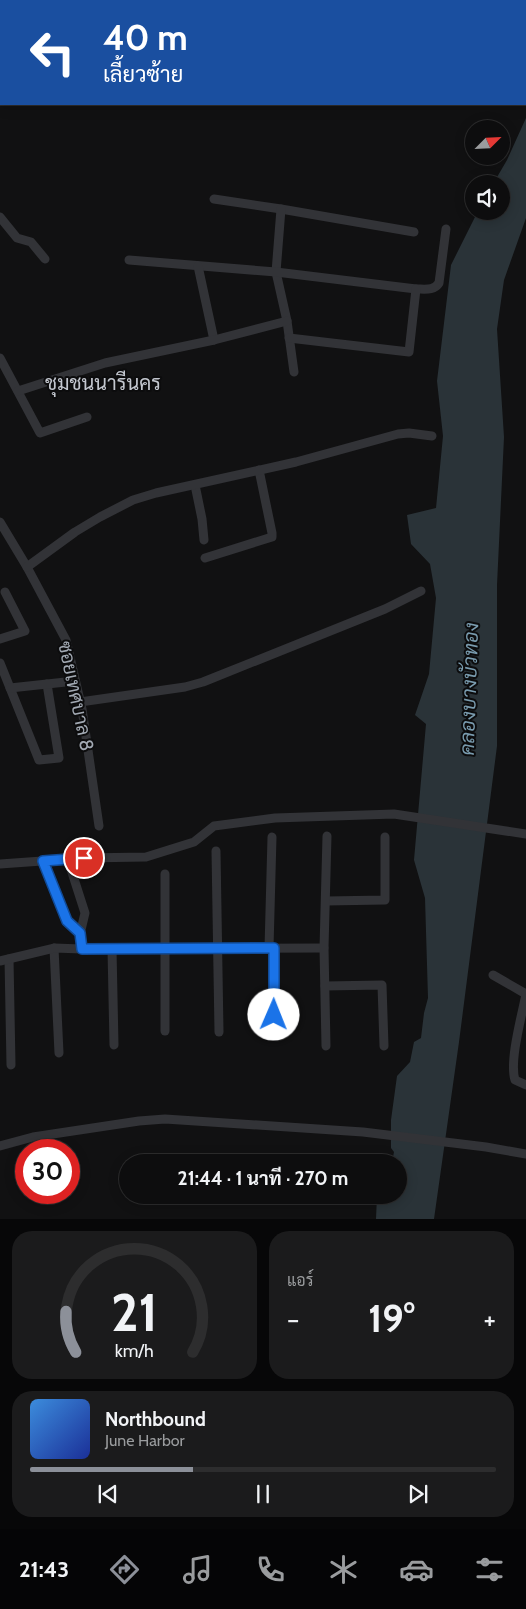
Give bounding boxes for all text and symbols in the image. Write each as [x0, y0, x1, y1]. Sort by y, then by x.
text: 40 m [103, 16, 188, 59]
icon: left [20, 20, 85, 85]
text: เลี้ยวซ้าย [103, 61, 183, 88]
north arrow [465, 120, 510, 165]
map controls [465, 120, 510, 220]
button: sound [465, 175, 510, 220]
district label: ชุมชนนารีนคร [45, 370, 161, 397]
water label: คลองบางบัวทอง [455, 622, 483, 756]
street label: ซอยเทศบาล 8 [53, 639, 99, 753]
pin [63, 837, 105, 879]
icon: arrive [70, 844, 98, 872]
position arrow [247, 988, 299, 1040]
speed limit sign: 30 [15, 1139, 80, 1204]
text: 21:44 · 1 นาที · 270 m [178, 1167, 348, 1190]
text: แอร์ [287, 1271, 313, 1290]
text: 21 [111, 1281, 158, 1344]
text: 19° [368, 1295, 415, 1342]
text: − [287, 1302, 299, 1336]
text: + [484, 1302, 496, 1336]
text: km/h [115, 1340, 154, 1361]
text: Northbound [105, 1408, 206, 1431]
text: June Harbor [105, 1431, 185, 1450]
icon: previous [94, 1480, 122, 1508]
icon: pause [249, 1480, 277, 1508]
icon: next [404, 1480, 432, 1508]
icon: directions [107, 1552, 142, 1587]
icon: music [180, 1552, 215, 1587]
icon: phone [253, 1552, 288, 1587]
icon: climate [326, 1552, 361, 1587]
icon: car [399, 1552, 434, 1587]
icon: filters [472, 1552, 507, 1587]
text: 21:43 [19, 1556, 69, 1583]

